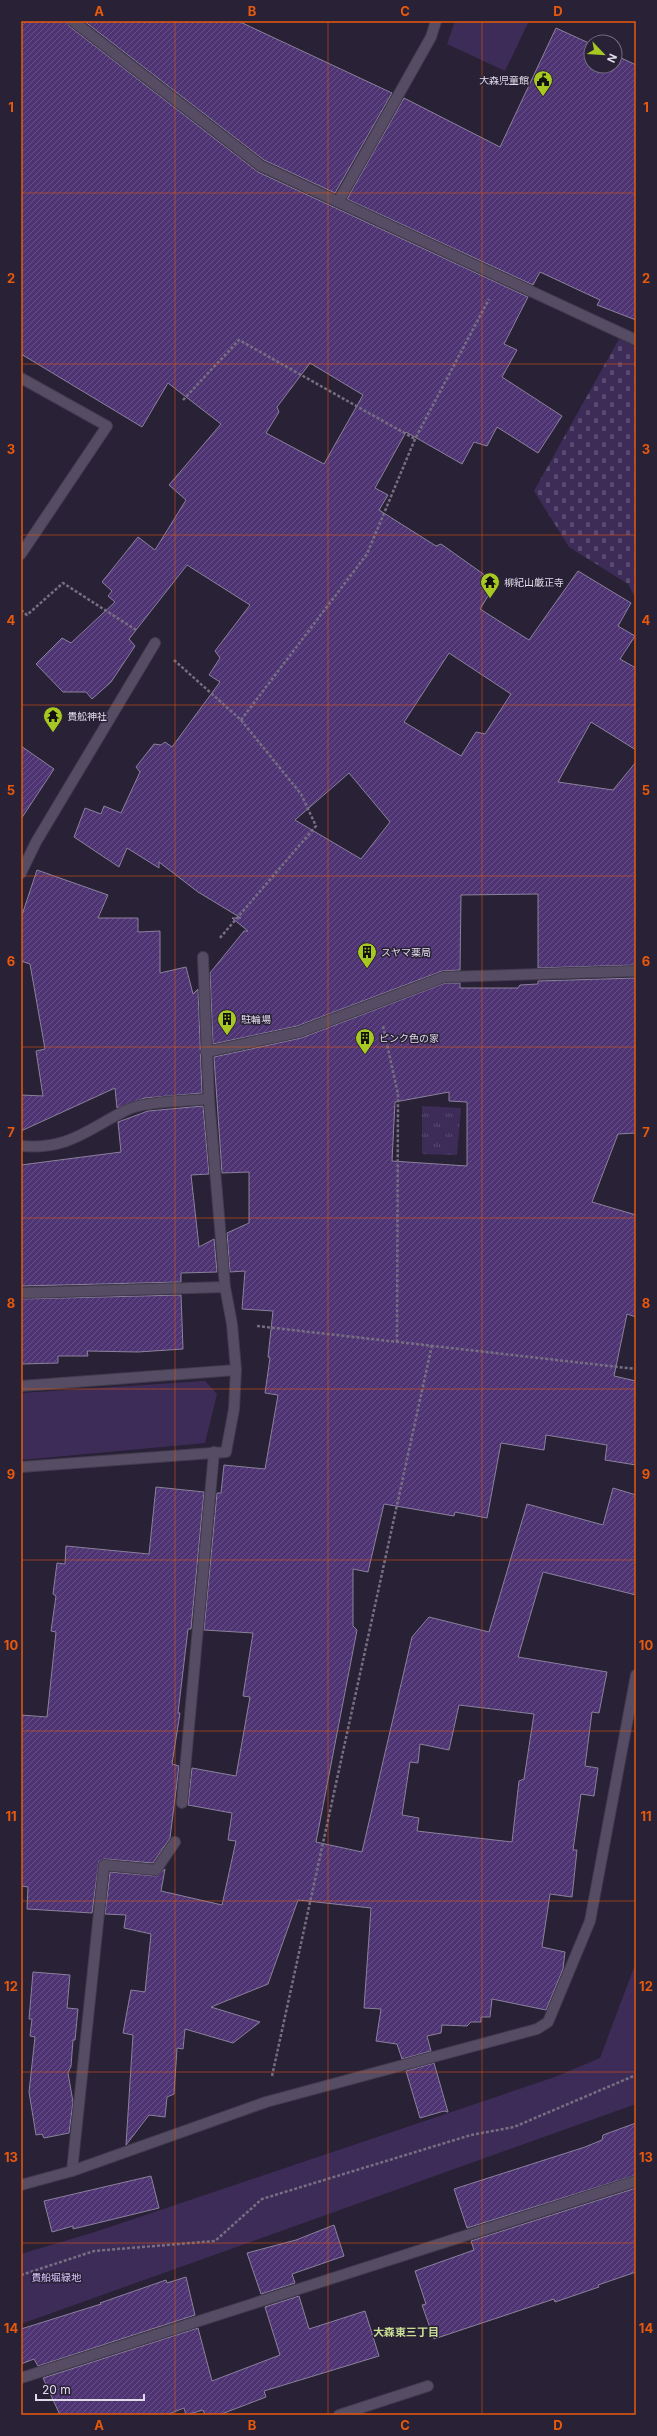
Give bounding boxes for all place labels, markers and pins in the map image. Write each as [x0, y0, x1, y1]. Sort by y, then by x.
public building icon: 大森児童館 [532, 69, 554, 97]
place label: 大森児童館 [479, 74, 529, 86]
temple icon: 柳紀山厳正寺 [479, 571, 501, 599]
place label: 柳紀山厳正寺 [504, 576, 564, 588]
temple icon: 貴舩神社 [42, 705, 64, 733]
place label: 貴舩神社 [67, 710, 107, 722]
building icon: スヤマ薬局 [356, 941, 378, 969]
place label: スヤマ薬局 [381, 946, 431, 958]
building icon: 駐輪場 [216, 1008, 238, 1036]
place label: 駐輪場 [241, 1013, 271, 1025]
building icon: ピンク色の家 [354, 1027, 376, 1055]
place label: ピンク色の家 [379, 1032, 439, 1044]

